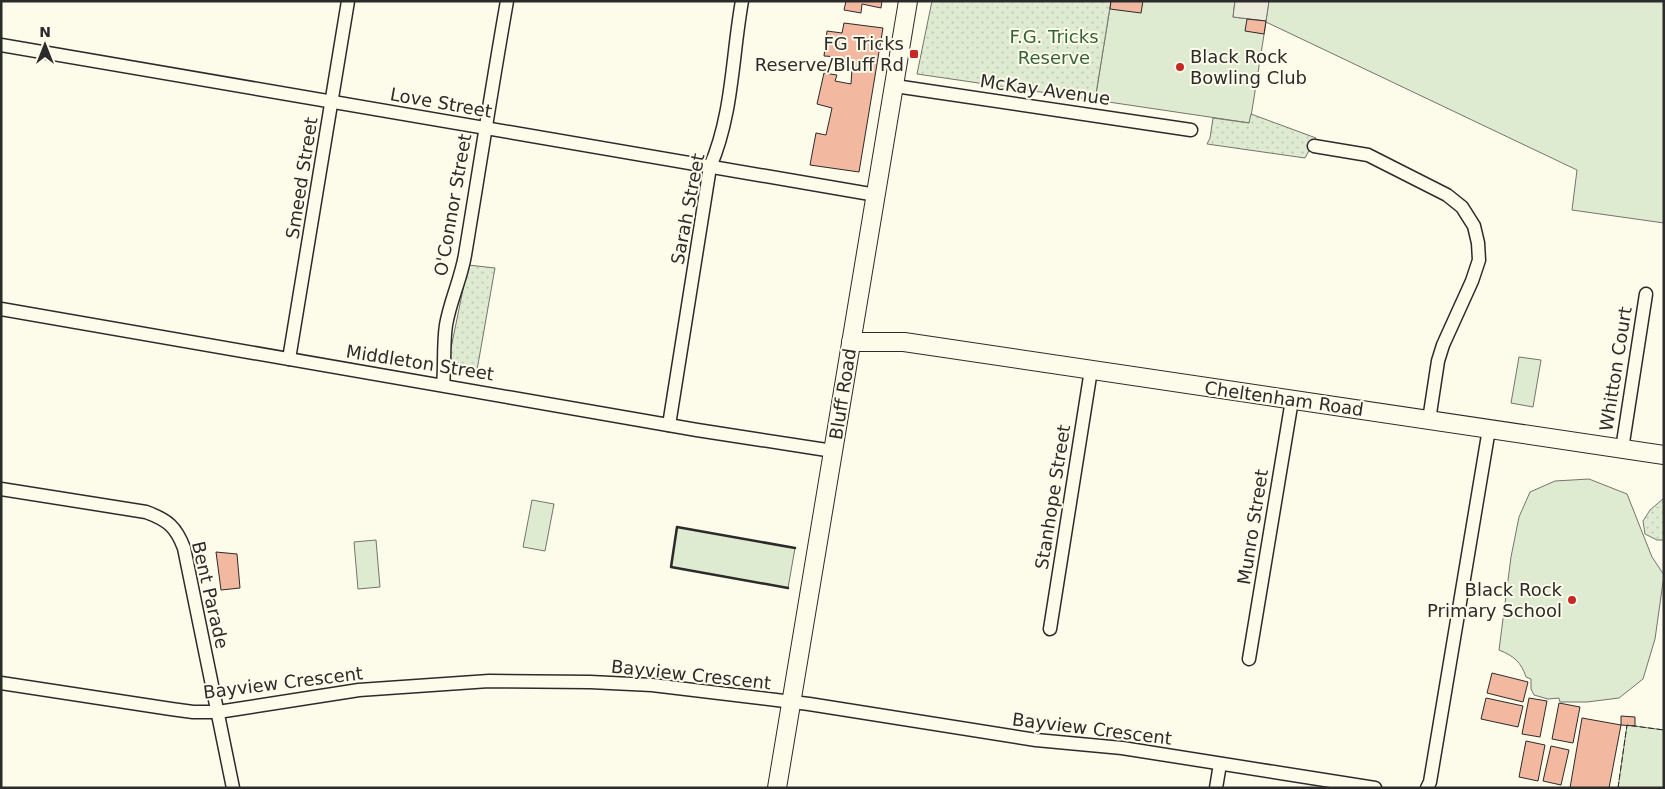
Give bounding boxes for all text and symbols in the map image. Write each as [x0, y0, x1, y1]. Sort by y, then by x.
north arrow [20, 20, 70, 70]
text: N [39, 24, 51, 40]
park label: F.G. Tricks Reserve [1009, 26, 1099, 68]
place label: FG Tricks Reserve/Bluff Rd [755, 33, 904, 75]
place label: Black Rock Bowling Club [1190, 46, 1307, 88]
marker: FG Tricks Reserve/Bluff Rd [908, 48, 920, 60]
marker: Black Rock Bowling Club [1174, 61, 1186, 73]
street label: McKay Avenue [979, 70, 1111, 109]
street label: Love Street [389, 83, 494, 122]
street label: Smeed Street [282, 116, 321, 240]
street label: O'Connor Street [430, 132, 475, 278]
street label: Sarah Street [666, 152, 709, 266]
street label: Whitton Court [1595, 305, 1636, 433]
street label: Middleton Street [345, 340, 495, 385]
street label: Bluff Road [825, 347, 860, 441]
street label: Cheltenham Road [1203, 377, 1365, 420]
street label: Stanhope Street [1031, 423, 1074, 571]
street label: Munro Street [1233, 468, 1272, 586]
street label: Bent Parade [188, 539, 233, 651]
place label: Black Rock Primary School [1427, 579, 1563, 621]
marker: Black Rock Primary School [1566, 594, 1578, 606]
street label: Bayview Crescent [610, 656, 772, 693]
street label: Bayview Crescent [202, 662, 364, 703]
street label: Bayview Crescent [1011, 708, 1173, 749]

